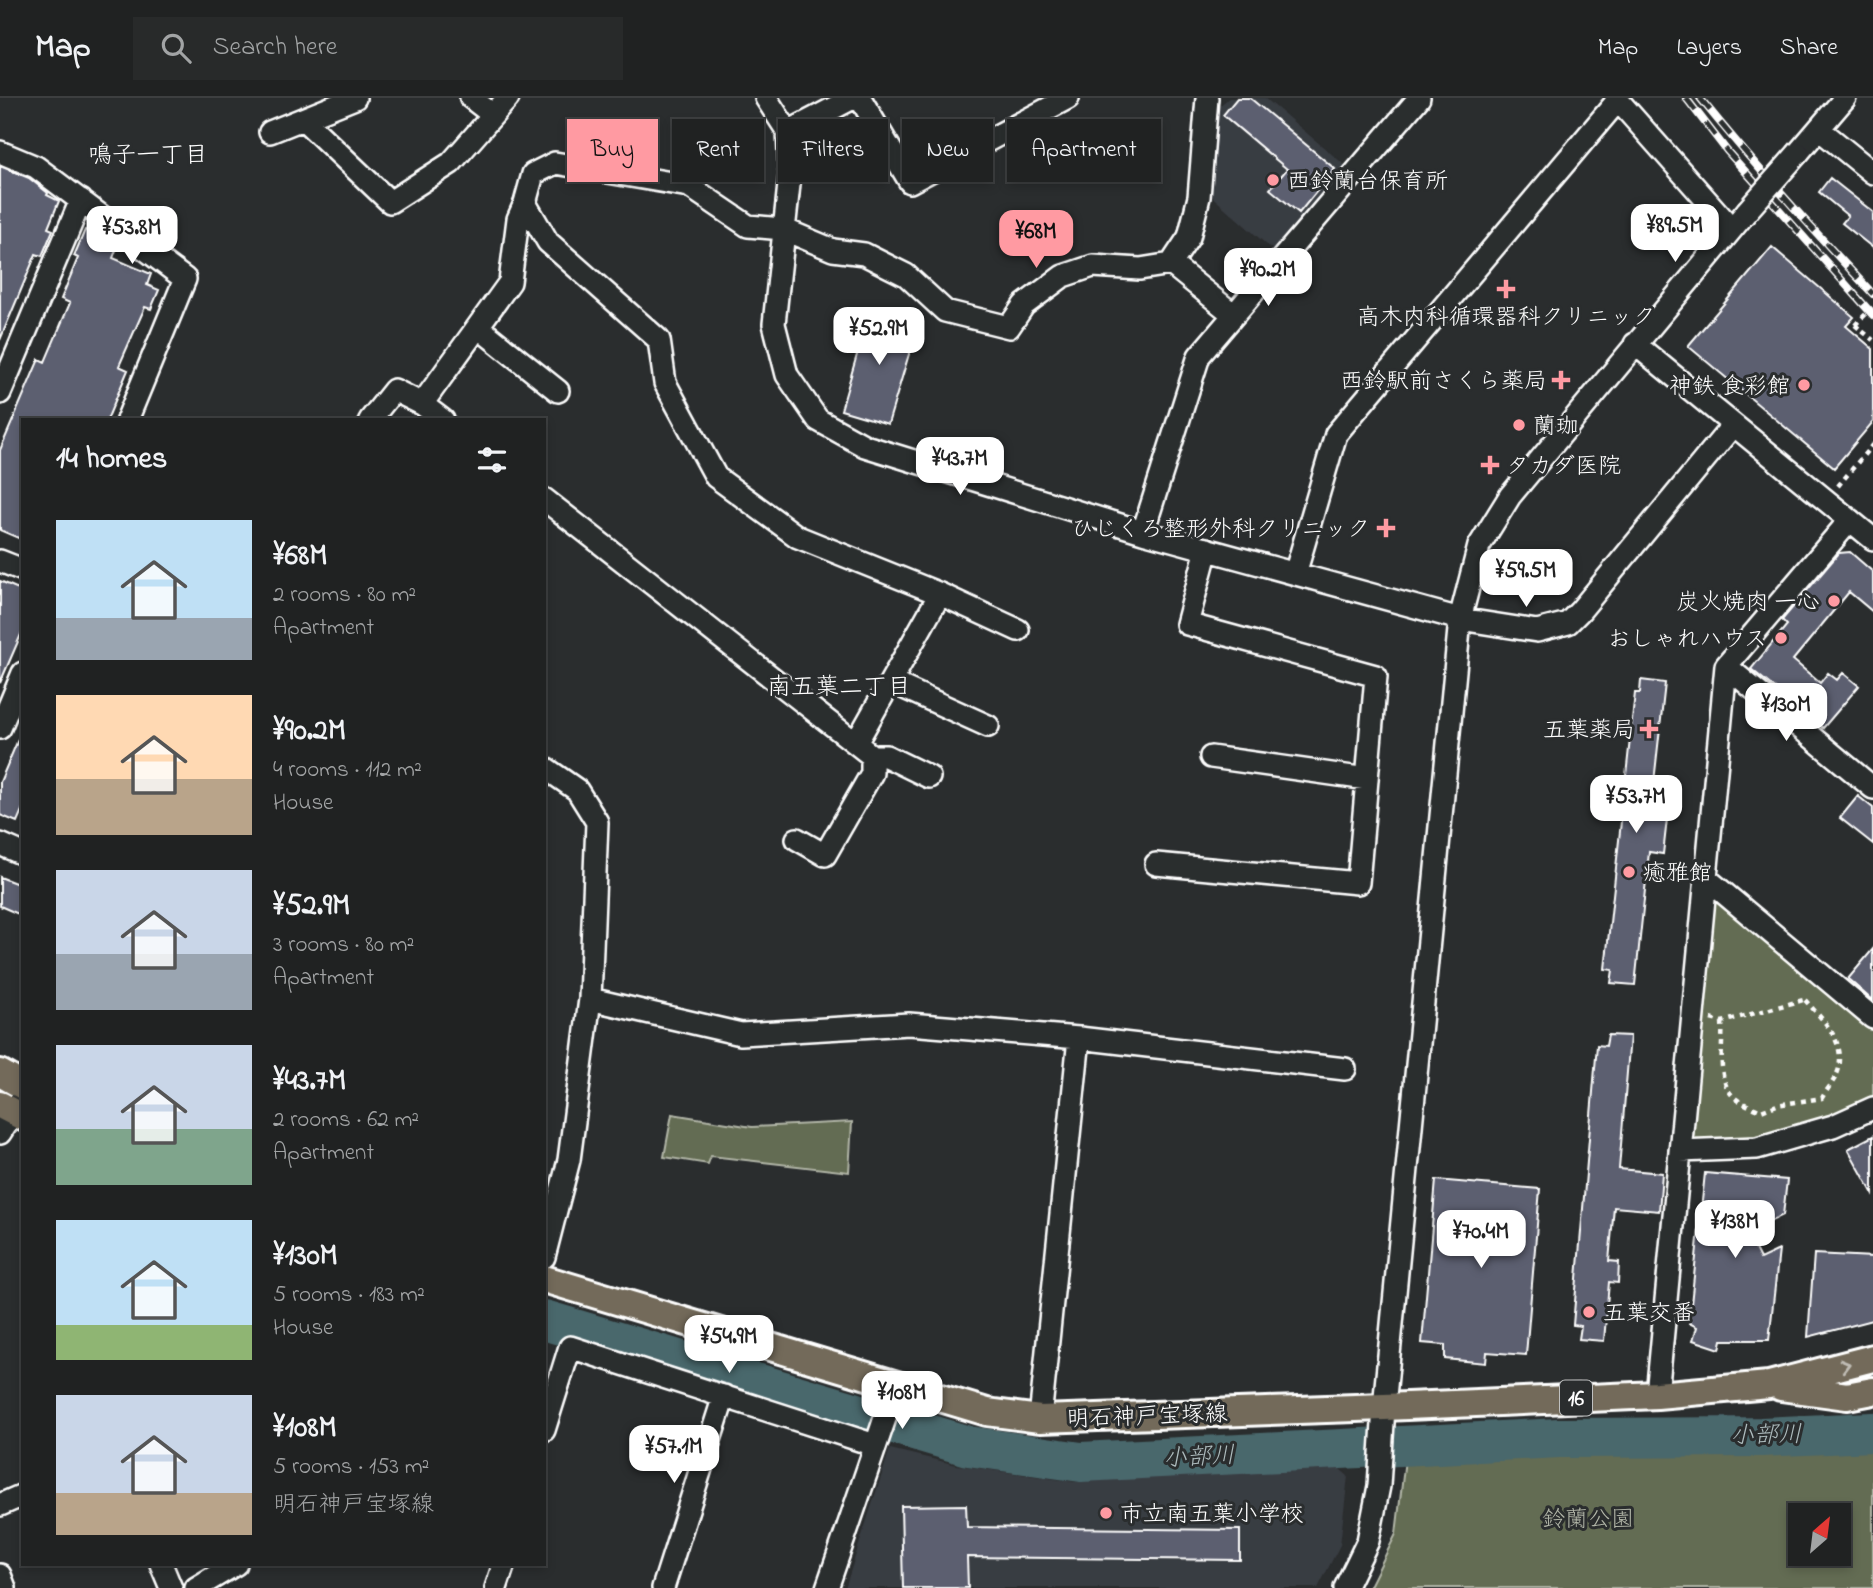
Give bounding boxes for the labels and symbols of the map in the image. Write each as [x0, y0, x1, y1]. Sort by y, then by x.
district label: 鳴子一丁目 [88, 139, 208, 174]
place label: 西鈴蘭台保育所 [1287, 166, 1448, 199]
marker: 西鈴蘭台保育所 [1265, 172, 1281, 188]
pin: ¥89.5M [1618, 204, 1732, 264]
pin: ¥53.8M [75, 206, 189, 266]
pin: ¥68M [995, 211, 1077, 270]
pin: ¥90.2M [1211, 248, 1325, 308]
marker: 高木内科循環器科クリニック [1496, 279, 1516, 299]
place label: 高木内科循環器科クリニック [1357, 302, 1656, 335]
pin: ¥52.9M [822, 308, 936, 367]
place label: 西鈴駅前さくら薬局 [1340, 366, 1547, 399]
place label: 神鉄 食彩館 [1669, 371, 1790, 404]
marker: 西鈴駅前さくら薬局 [1553, 372, 1569, 388]
marker: 神鉄 食彩館 [1796, 377, 1812, 393]
place label: 蘭珈 [1533, 411, 1579, 444]
marker: 蘭珈 [1511, 417, 1527, 433]
pin: ¥43.7M [903, 438, 1017, 497]
place label: タカダ医院 [1506, 451, 1621, 484]
marker: タカダ医院 [1480, 455, 1500, 475]
place label: ひじくろ整形外科クリニック [1071, 514, 1370, 547]
marker: ひじくろ整形外科クリニック [1376, 518, 1396, 538]
pin: ¥59.5M [1469, 550, 1583, 609]
place label: 炭火焼肉 一心 [1676, 587, 1820, 620]
marker: 炭火焼肉 一心 [1826, 593, 1842, 609]
place label: おしゃれハウス [1607, 624, 1767, 657]
marker: おしゃれハウス [1773, 630, 1789, 646]
district label: 南五葉二丁目 [767, 671, 911, 706]
pin: ¥130M [1737, 684, 1835, 743]
place label: 五葉薬局 [1543, 715, 1635, 748]
marker: 五葉薬局 [1641, 721, 1657, 737]
pin: ¥53.7M [1579, 776, 1693, 835]
place label: 癒雅館 [1643, 858, 1712, 891]
marker: 癒雅館 [1621, 864, 1637, 880]
pin: ¥138M [1686, 1200, 1784, 1260]
pin: ¥70.4M [1424, 1210, 1538, 1270]
place label: 五葉交番 [1603, 1298, 1695, 1331]
marker: 五葉交番 [1581, 1304, 1597, 1320]
pin: ¥54.9M [672, 1316, 786, 1375]
one-way arrow [1838, 1359, 1850, 1373]
pin: ¥108M [853, 1372, 951, 1431]
road number: 16 [1560, 1380, 1592, 1416]
street label: 明石神戸宝塚線 [1066, 1398, 1228, 1437]
water label: 小部川 [1730, 1418, 1802, 1455]
pin: ¥57.1M [617, 1426, 731, 1485]
water label: 小部川 [1162, 1439, 1236, 1478]
place label: 市立南五葉小学校 [1120, 1499, 1304, 1532]
north arrow [1788, 1503, 1852, 1566]
park label: 鈴蘭公園 [1542, 1504, 1634, 1537]
marker: 市立南五葉小学校 [1098, 1505, 1114, 1521]

